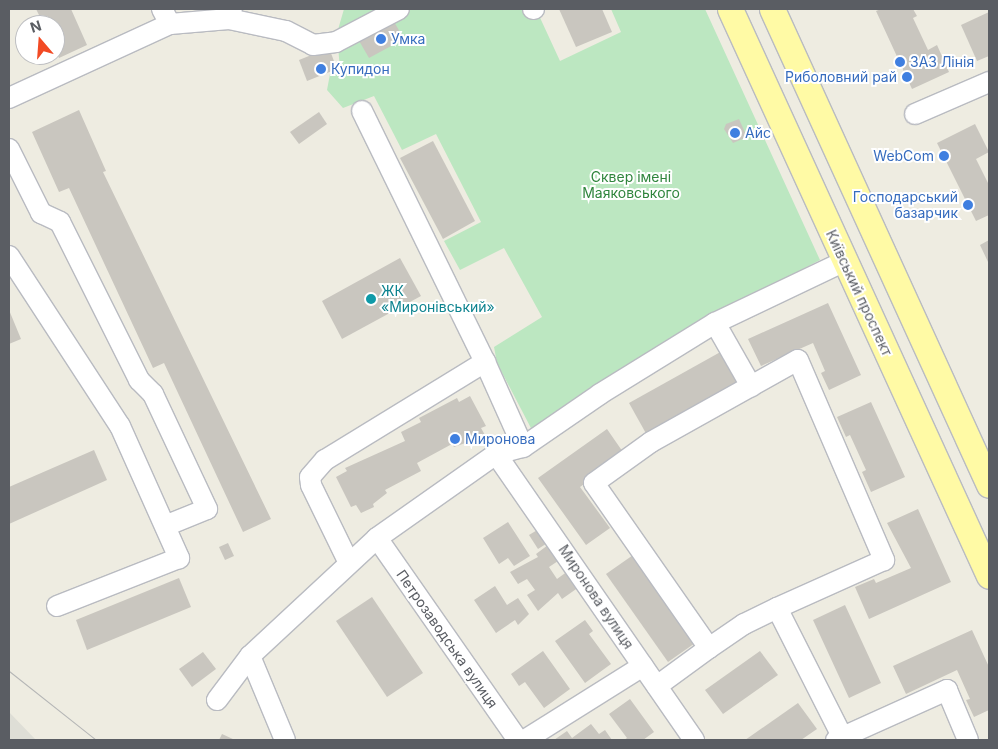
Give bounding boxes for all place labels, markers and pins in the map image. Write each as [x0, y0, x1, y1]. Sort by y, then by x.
place label: Умка [391, 31, 425, 47]
marker: Умка [375, 33, 387, 45]
place label: ЗАЗ Лінія [910, 54, 974, 70]
marker: ЗАЗ Лінія [894, 56, 906, 68]
place label: Купидон [331, 61, 390, 77]
marker: Купидон [315, 63, 327, 75]
place label: Риболовний рай [785, 69, 897, 85]
marker: Риболовний рай [901, 71, 913, 83]
place label: Айс [745, 125, 771, 141]
marker: Айс [729, 127, 741, 139]
place label: WebCom [873, 148, 934, 164]
marker: WebCom [938, 150, 950, 162]
place label: Господарський базарчик [853, 189, 958, 222]
marker: Господарський базарчик [962, 199, 974, 211]
place label: ЖК «Миронівський» [381, 283, 495, 316]
marker: ЖК «Миронівський» [365, 293, 377, 305]
place label: Миронова [465, 431, 535, 447]
marker: Миронова [449, 433, 461, 445]

